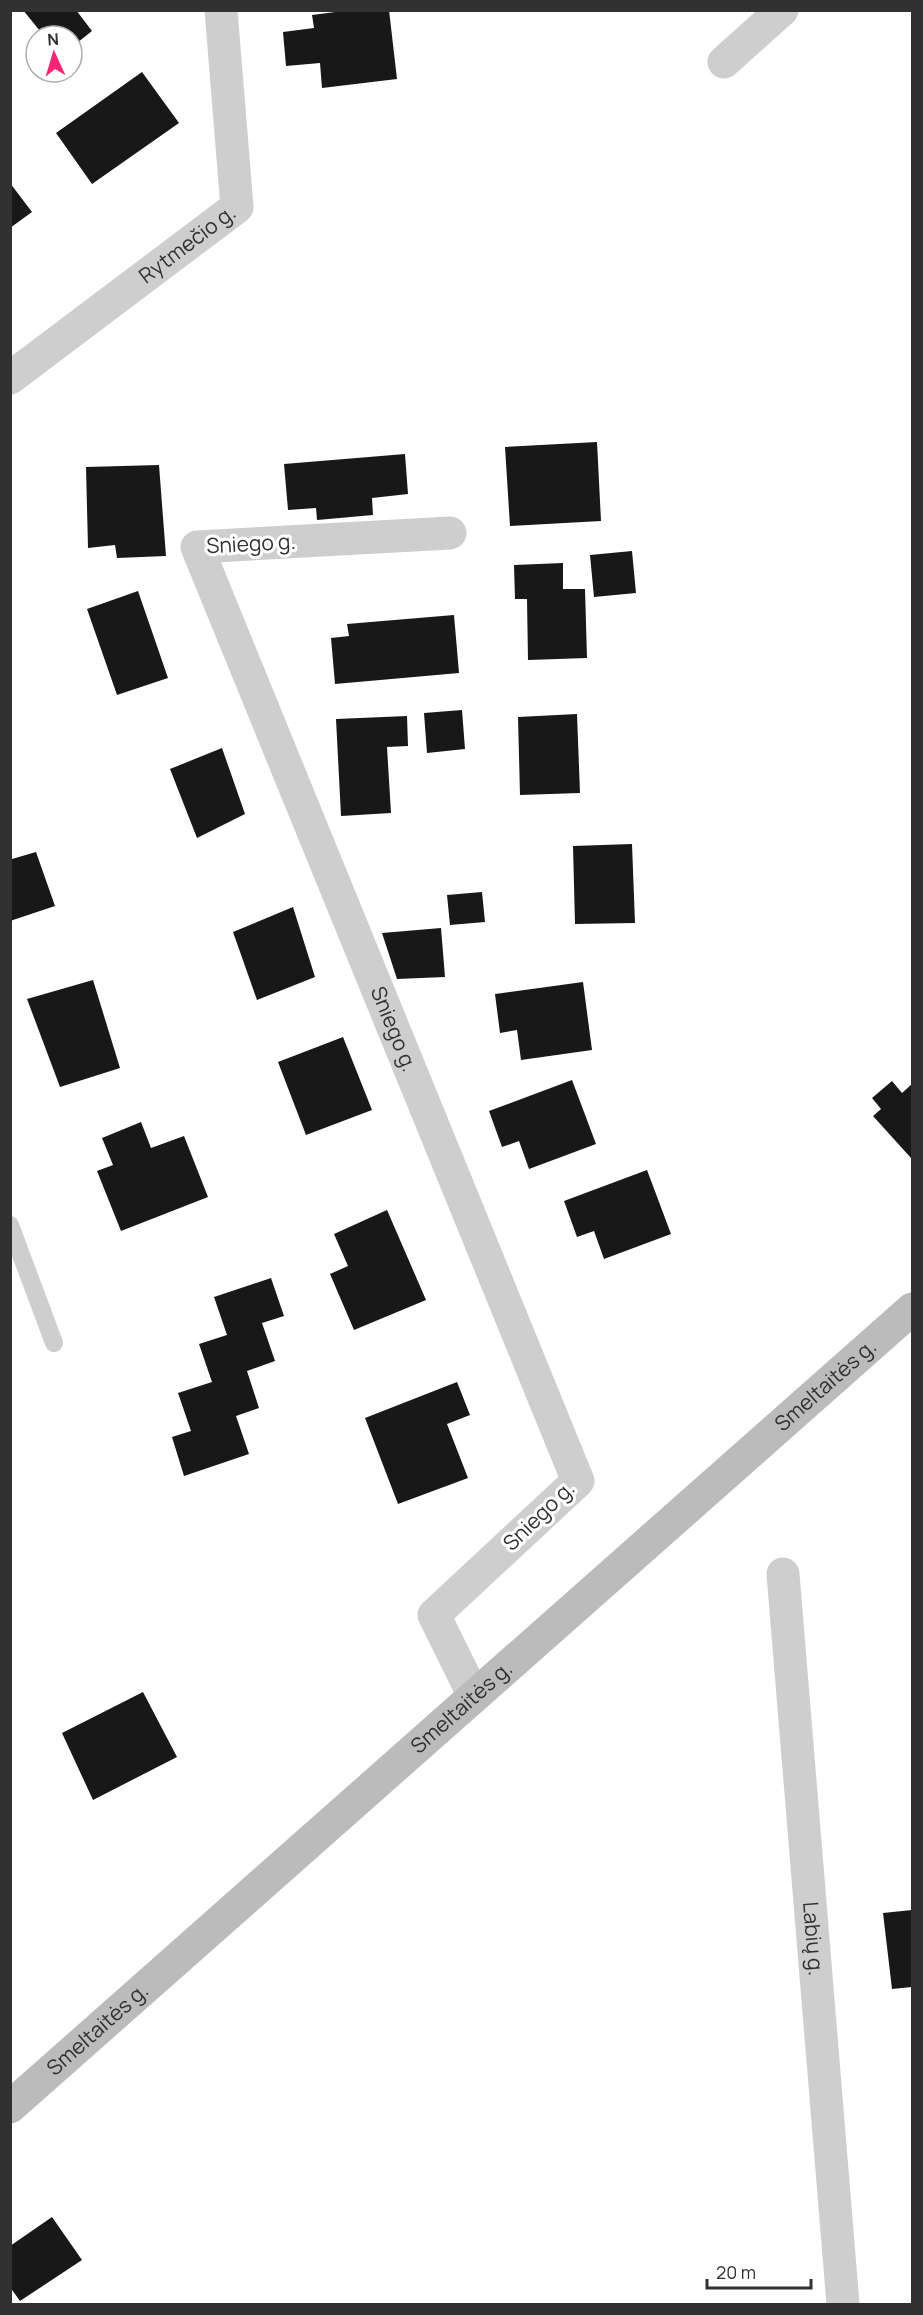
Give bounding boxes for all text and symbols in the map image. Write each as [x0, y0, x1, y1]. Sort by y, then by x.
north arrow [24, 24, 84, 84]
text: N [46, 28, 59, 50]
street label: Rytmečio g. [133, 198, 241, 289]
street label: Sniego g. [206, 527, 296, 559]
street label: Sniego g. [365, 982, 424, 1075]
street label: Smeltaitės g. [768, 1332, 882, 1437]
street label: Sniego g. [496, 1474, 580, 1556]
street label: Smeltaitės g. [404, 1654, 518, 1759]
street label: Labių g. [797, 1901, 831, 1977]
street label: Smeltaitės g. [40, 1976, 154, 2081]
scale bar [707, 2252, 810, 2290]
text: 20 m [716, 2260, 756, 2284]

